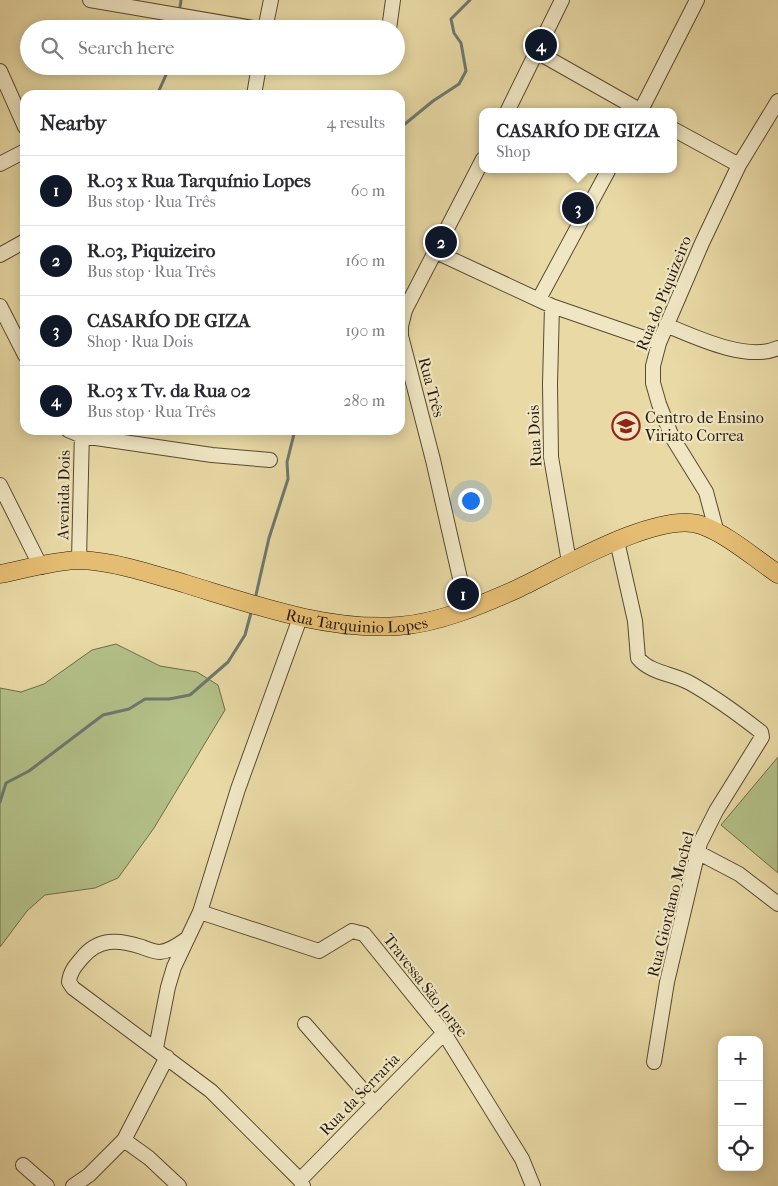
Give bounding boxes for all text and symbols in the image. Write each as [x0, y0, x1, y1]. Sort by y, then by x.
search box [20, 20, 405, 75]
pin: 4 [525, 26, 557, 64]
icon: search [38, 34, 66, 62]
text: Search here [78, 37, 174, 59]
popup [479, 108, 677, 173]
text: Nearby [40, 111, 106, 135]
text: 4 results [327, 113, 385, 132]
text: CASARÍO DE GIZA [496, 120, 660, 142]
text: Shop [496, 142, 530, 161]
text: R.03 x Rua Tarquínio Lopes [87, 170, 311, 192]
text: 1 [53, 181, 59, 200]
text: 60 m [351, 181, 385, 200]
pin: 3 [562, 189, 594, 227]
text: Bus stop · Rua Três [87, 192, 216, 211]
pin: 2 [425, 223, 457, 261]
street label: Rua do Piquizeiro [632, 233, 695, 353]
text: R.03, Piquizeiro [87, 240, 215, 262]
text: 2 [52, 251, 60, 270]
text: 160 m [345, 251, 385, 270]
text: Bus stop · Rua Três [87, 262, 216, 281]
text: CASARÍO DE GIZA [87, 310, 250, 332]
text: 3 [53, 321, 59, 340]
text: 190 m [345, 321, 385, 340]
text: Shop · Rua Dois [87, 332, 193, 351]
street label: Rua Três [414, 355, 449, 419]
text: R.03 x Tv. da Rua 02 [87, 380, 251, 402]
text: 4 [51, 391, 61, 410]
text: 280 m [343, 391, 385, 410]
text: Bus stop · Rua Três [87, 402, 216, 421]
street label: Rua Dois [523, 404, 546, 467]
place label: Centro de Ensino Viriato Correa [644, 408, 764, 445]
school or university icon: Centro de Ensino Viriato Correa [611, 411, 641, 441]
street label: Avenida Dois [53, 450, 74, 541]
your location [458, 488, 484, 514]
pin: 1 [447, 575, 479, 613]
street label: Rua Tarquinio Lopes [284, 605, 429, 637]
street label: Rua Giordano Mochel [643, 829, 698, 979]
street label: Travessa São Jorge [379, 930, 472, 1041]
map controls [718, 1036, 763, 1171]
button: + [718, 1036, 763, 1081]
street label: Rua da Serraria [315, 1049, 404, 1139]
button: − [718, 1081, 763, 1126]
button: locate [718, 1126, 763, 1171]

